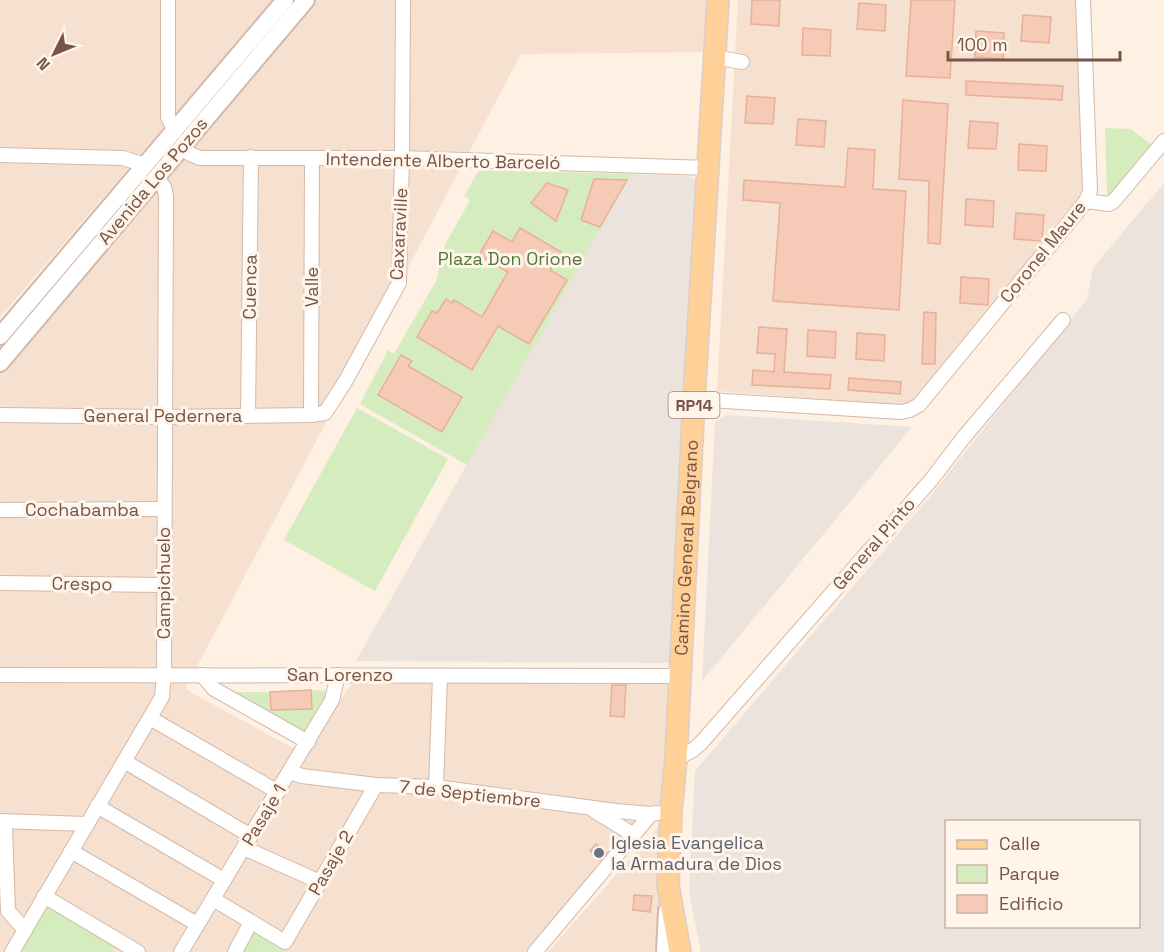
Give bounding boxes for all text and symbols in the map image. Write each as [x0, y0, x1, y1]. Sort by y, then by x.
north arrow [24, 24, 84, 84]
scale bar [948, 24, 1120, 62]
text: 100 m [957, 33, 1008, 56]
text: N [32, 53, 55, 75]
street label: Avenida Los Pozos [93, 112, 213, 249]
street label: Intendente Alberto Barceló [325, 147, 561, 174]
street label: Caxaraville [385, 187, 412, 281]
street label: Coronel Maure [994, 196, 1091, 307]
park label: Plaza Don Orione [438, 247, 582, 270]
street label: Cuenca [237, 254, 262, 320]
street label: Valle [300, 267, 323, 307]
road number: RP14 [668, 392, 720, 418]
street label: General Pedernera [84, 404, 242, 427]
street label: Camino General Belgrano [669, 439, 703, 656]
street label: General Pinto [827, 493, 920, 595]
street label: Cochabamba [25, 498, 139, 521]
street label: Campichuelo [152, 527, 175, 639]
street label: Crespo [51, 571, 113, 596]
street label: San Lorenzo [287, 663, 393, 686]
street label: 7 de Septiembre [398, 775, 542, 812]
street label: Pasaje 1 [236, 780, 291, 850]
legend [945, 820, 1140, 928]
street label: Pasaje 2 [303, 826, 358, 899]
place label: Iglesia Evangelica la Armadura de Dios [611, 831, 782, 875]
text: Calle [999, 832, 1040, 855]
marker: Iglesia Evangelica la Armadura de Dios [592, 846, 606, 860]
text: Parque [999, 862, 1060, 885]
text: Edificio [999, 892, 1063, 915]

